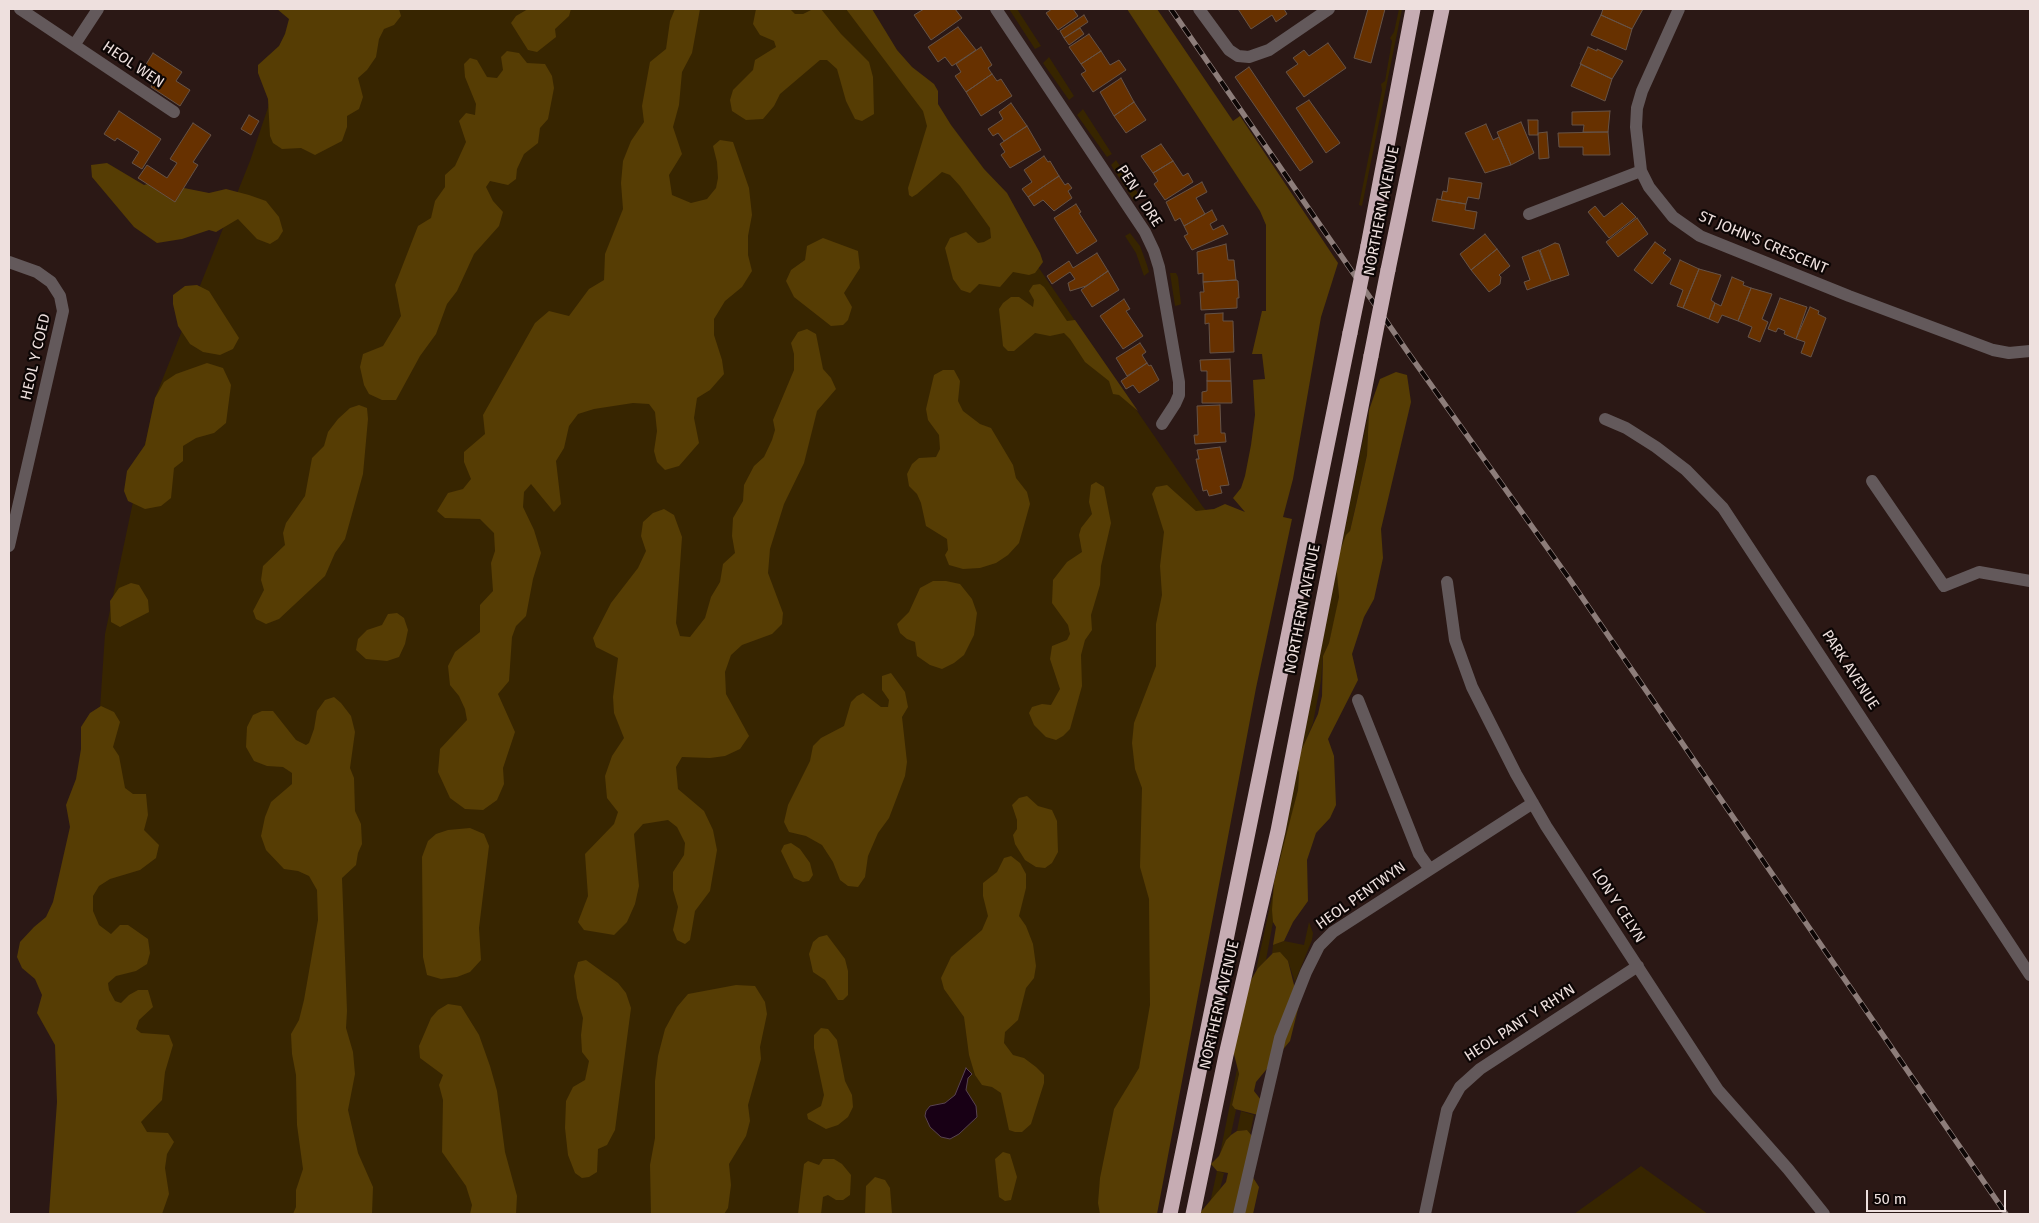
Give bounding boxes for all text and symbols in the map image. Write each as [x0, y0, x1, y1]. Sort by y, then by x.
street label: HEOL WEN [99, 38, 167, 92]
street label: NORTHERN AVENUE [1361, 145, 1403, 277]
street label: PEN Y DRE [1112, 162, 1166, 230]
street label: ST JOHN'S CRESCENT [1696, 208, 1830, 278]
street label: HEOL Y COED [17, 312, 55, 402]
street label: NORTHERN AVENUE [1282, 543, 1324, 675]
street label: PARK AVENUE [1818, 627, 1882, 713]
street label: HEOL PENTWYN [1313, 858, 1409, 934]
street label: LON Y CELYN [1587, 866, 1649, 946]
street label: NORTHERN AVENUE [1196, 939, 1244, 1071]
street label: HEOL PANT Y RHYN [1461, 981, 1579, 1065]
scale bar [1869, 1180, 2009, 1212]
text: 50 m [1874, 1190, 1907, 1208]

